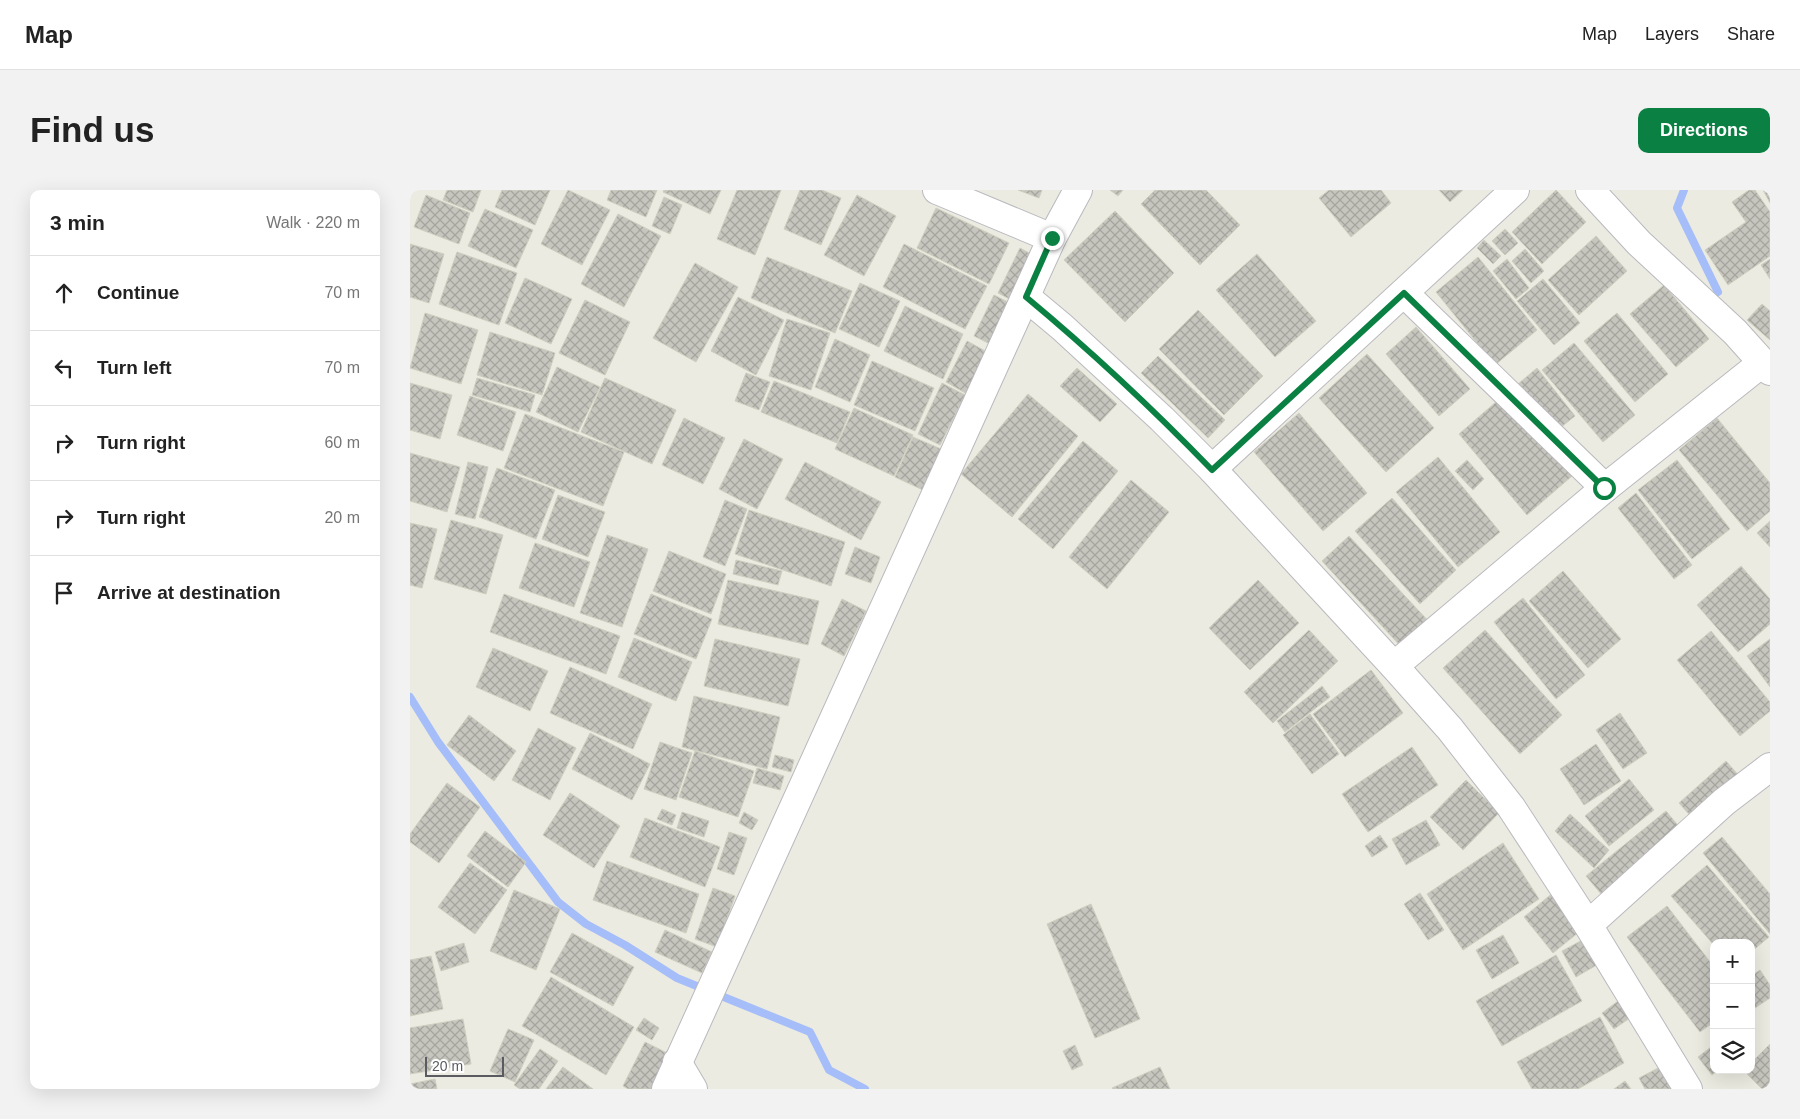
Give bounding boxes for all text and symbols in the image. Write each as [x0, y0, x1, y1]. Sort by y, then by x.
text: Map [25, 21, 73, 48]
text: Map [1582, 24, 1617, 44]
text: Layers [1645, 24, 1699, 44]
text: Share [1727, 24, 1775, 44]
button: Directions [1638, 108, 1770, 153]
text: Find us [30, 110, 154, 149]
text: 3 min [50, 211, 105, 234]
text: Walk · 220 m [266, 214, 360, 231]
route end [1041, 227, 1064, 250]
icon: ahead [50, 279, 78, 307]
text: Continue [97, 282, 179, 303]
text: 70 m [324, 284, 360, 301]
icon: left [50, 354, 78, 382]
text: Turn left [97, 357, 172, 378]
text: 70 m [324, 359, 360, 376]
icon: right [50, 429, 78, 457]
text: Turn right [97, 432, 185, 453]
text: 60 m [324, 434, 360, 451]
route start [1593, 477, 1616, 500]
icon: right [50, 504, 78, 532]
text: Turn right [97, 507, 185, 528]
text: 20 m [324, 509, 360, 526]
icon: arrive [50, 579, 78, 607]
text: Arrive at destination [97, 582, 281, 603]
map controls [1710, 939, 1755, 1074]
button: + [1710, 939, 1755, 984]
button: − [1710, 984, 1755, 1029]
button: layers [1710, 1029, 1755, 1074]
scale bar [425, 1054, 504, 1077]
text: 20 m [432, 1058, 463, 1074]

